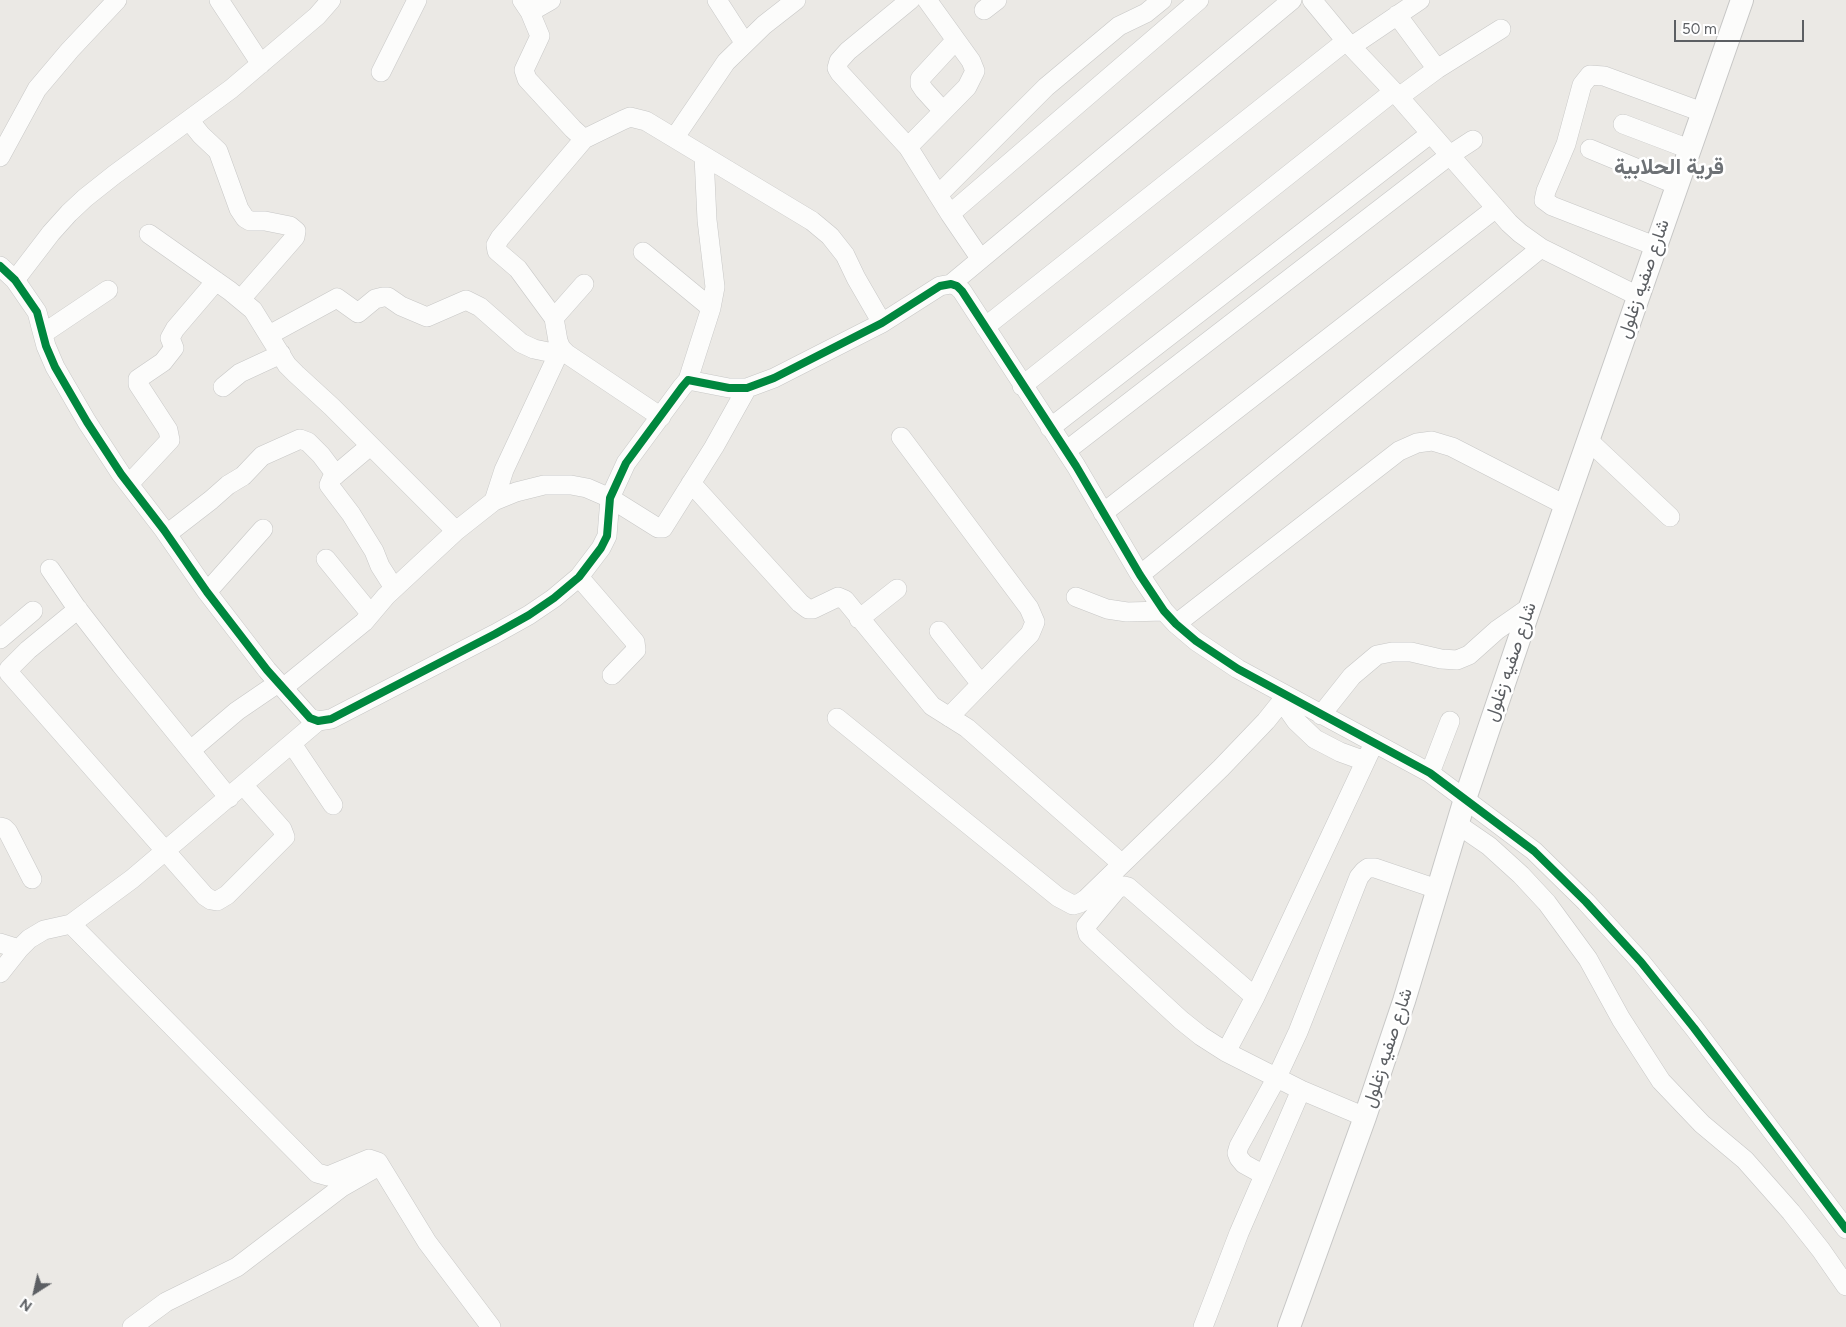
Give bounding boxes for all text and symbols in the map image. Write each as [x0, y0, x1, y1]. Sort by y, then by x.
scale bar [1676, 10, 1806, 42]
text: 50 m [1682, 20, 1717, 38]
district label: قرية الحلابية [1614, 155, 1724, 181]
street label: شارع صفيه زغلول [1614, 217, 1674, 341]
street label: شارع صفيه زغلول [1481, 600, 1541, 724]
street label: شارع صفيه زغلول [1359, 986, 1417, 1110]
north arrow [10, 1267, 60, 1317]
text: N [17, 1295, 35, 1315]

